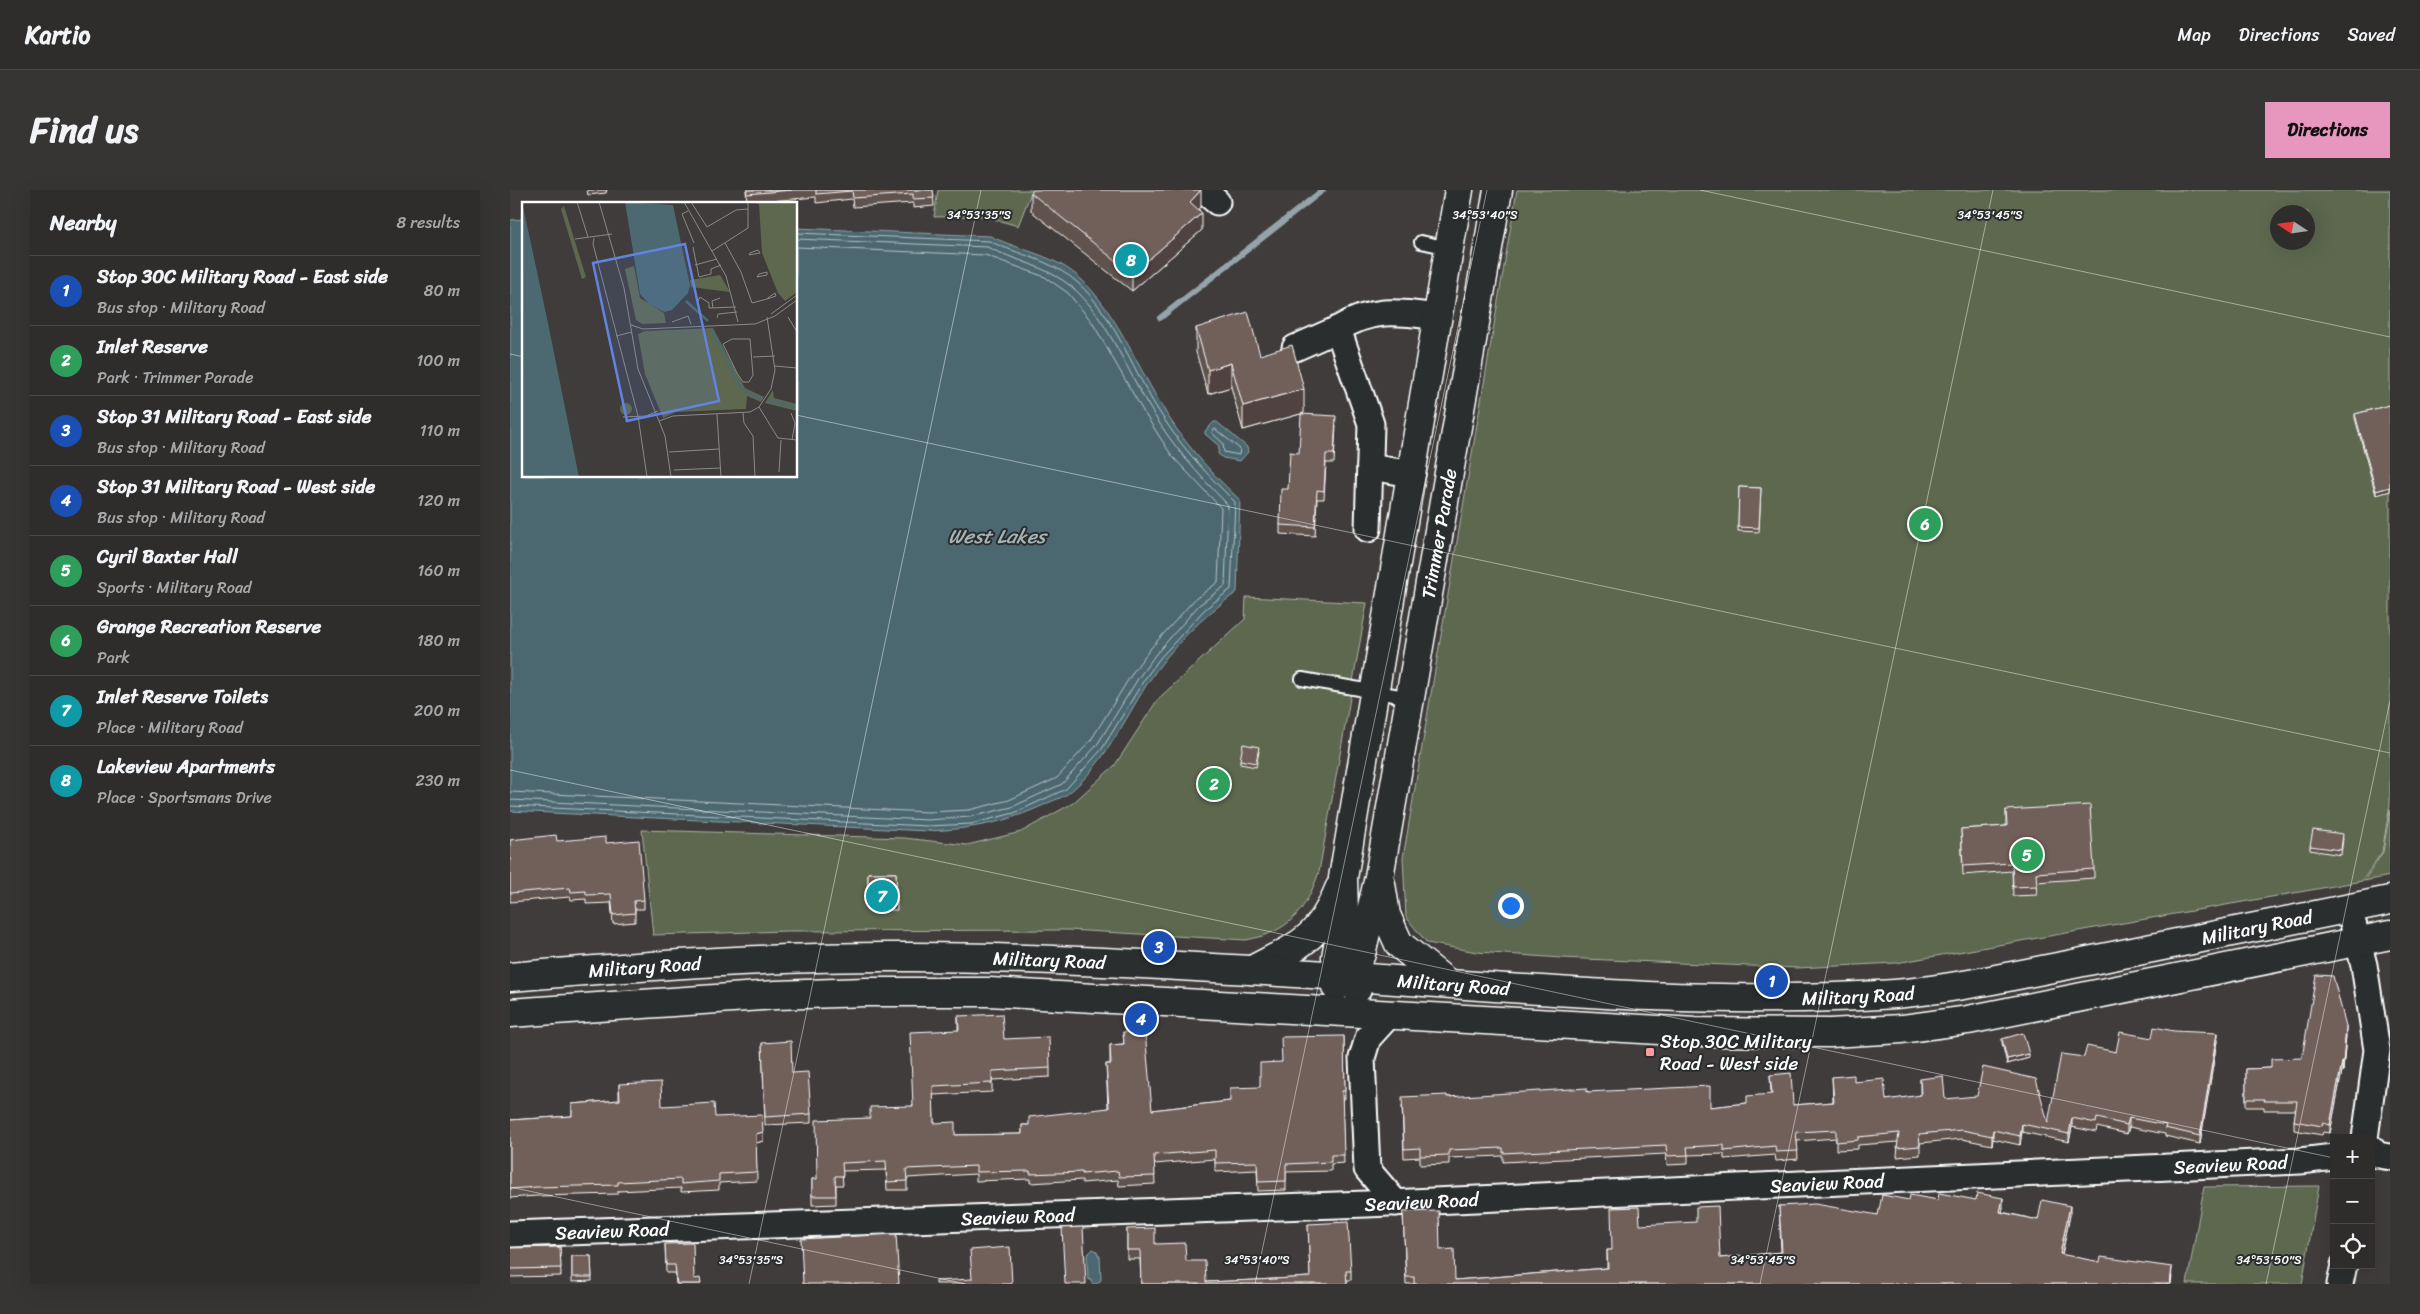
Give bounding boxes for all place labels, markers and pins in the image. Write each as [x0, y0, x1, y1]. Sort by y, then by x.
pin: 8 [1115, 241, 1147, 279]
pin: 6 [1909, 505, 1941, 543]
pin: 2 [1198, 765, 1230, 803]
pin: 5 [2011, 836, 2043, 874]
pin: 7 [866, 877, 898, 915]
pin: 3 [1143, 928, 1175, 966]
pin: 1 [1756, 962, 1788, 1000]
pin: 4 [1125, 1000, 1157, 1038]
place label: Stop 30C Military Road - West side [1660, 1025, 1812, 1080]
marker: Stop 30C Military Road - West side [1644, 1046, 1656, 1058]

